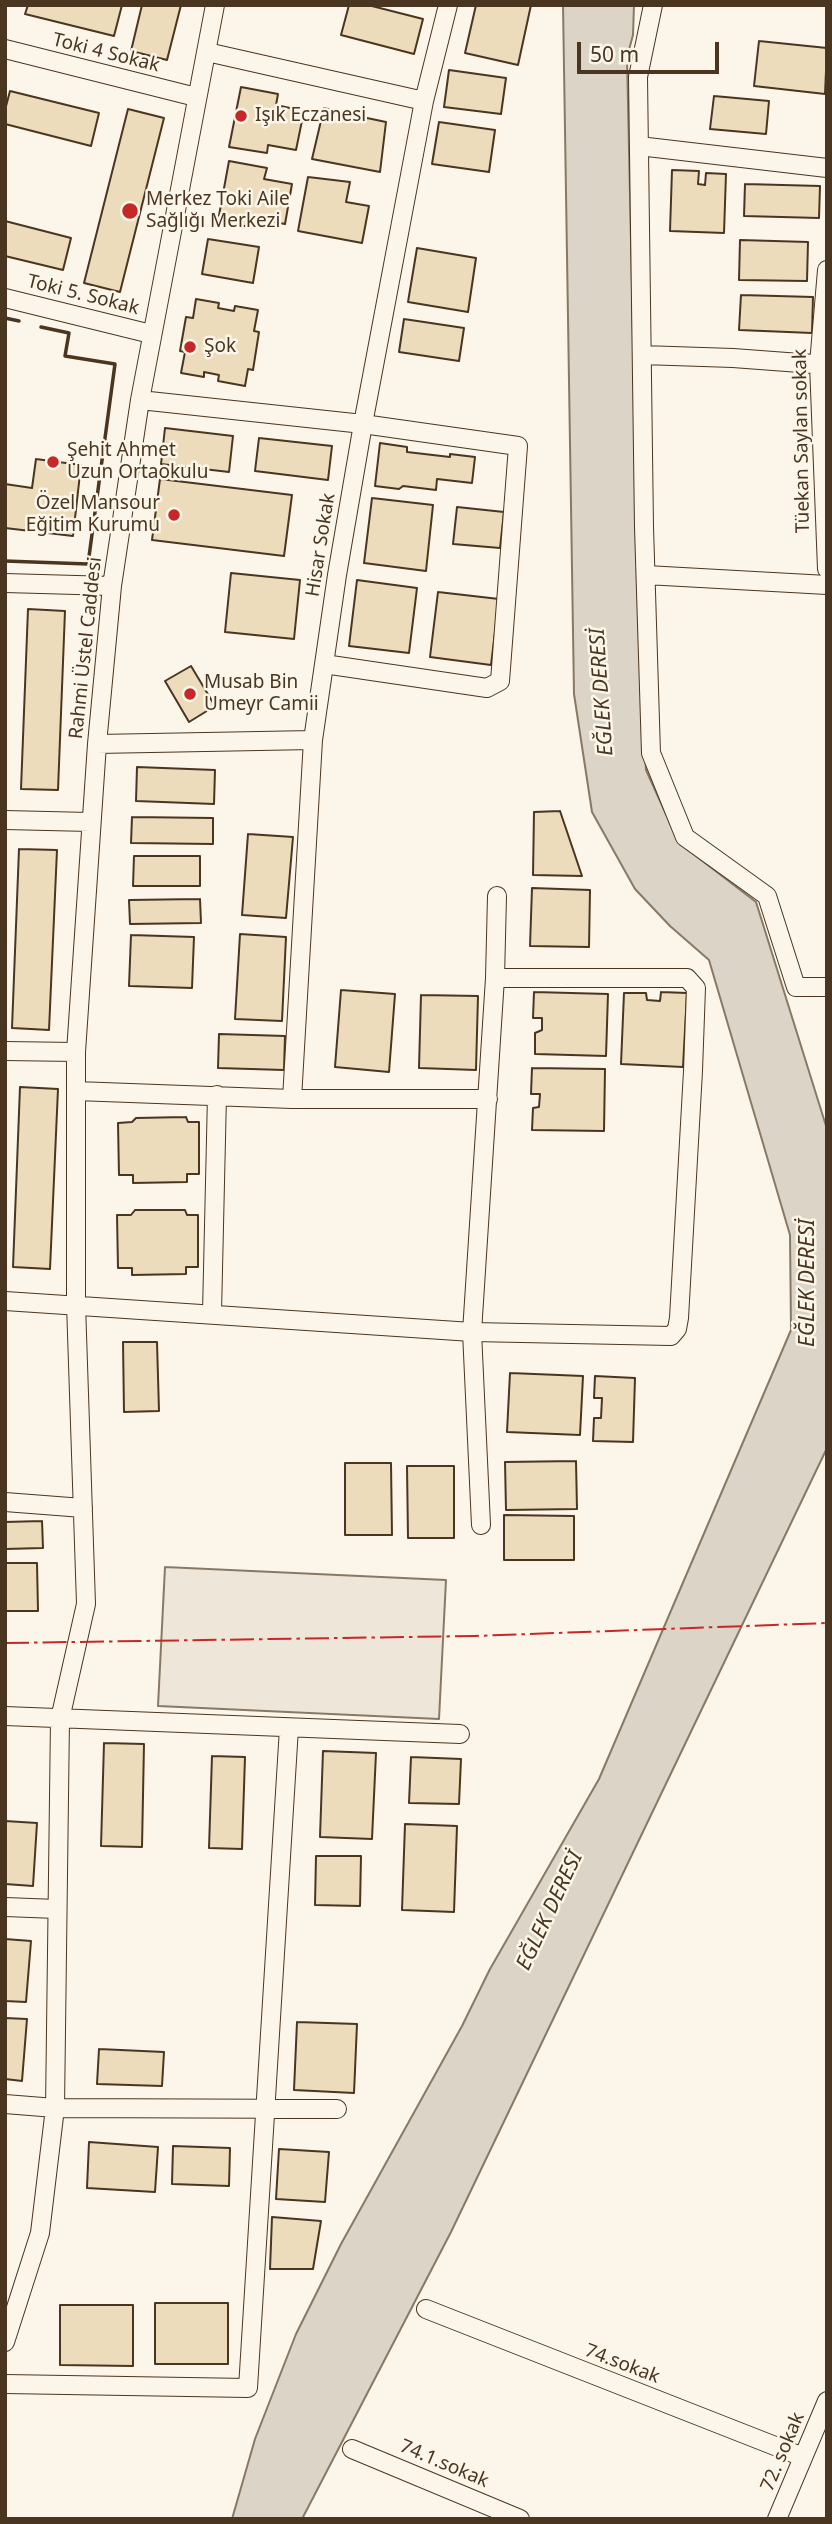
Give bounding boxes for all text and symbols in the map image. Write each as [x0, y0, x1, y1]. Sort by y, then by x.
scale bar [580, 28, 722, 72]
street label: Toki 4 Sokak [50, 29, 162, 77]
text: 50 m [590, 40, 639, 68]
place label: Işık Eczanesi [255, 105, 366, 127]
marker: Işık Eczanesi [233, 108, 249, 124]
place label: Merkez Toki Aile Sağlığı Merkezi [146, 189, 290, 233]
marker: Merkez Toki Aile Sağlığı Merkezi [120, 201, 140, 221]
street label: Toki 5. Sokak [25, 270, 141, 320]
place label: Şok [204, 336, 236, 358]
marker: Şok [182, 339, 198, 355]
street label: Tüekan Saylan sokak [789, 349, 815, 533]
place label: Şehit Ahmet Uzun Ortaokulu [67, 440, 208, 484]
marker: Şehit Ahmet Uzun Ortaokulu [45, 454, 61, 470]
street label: Hisar Sokak [302, 492, 340, 598]
place label: Özel Mansour Eğitim Kurumu [26, 493, 160, 537]
marker: Özel Mansour Eğitim Kurumu [166, 507, 182, 523]
street label: Rahmi Üstel Caddesi [65, 556, 107, 740]
water label: EĞLEK DERESİ [585, 627, 619, 757]
place label: Musab Bin Umeyr Camii [204, 672, 319, 716]
marker: Musab Bin Umeyr Camii [182, 686, 198, 702]
water label: EĞLEK DERESİ [795, 1219, 821, 1347]
water label: EĞLEK DERESİ [511, 1848, 589, 1974]
street label: 74.sokak [581, 2339, 663, 2389]
street label: 72. sokak [756, 2409, 810, 2495]
street label: 74.1.sokak [396, 2435, 492, 2493]

